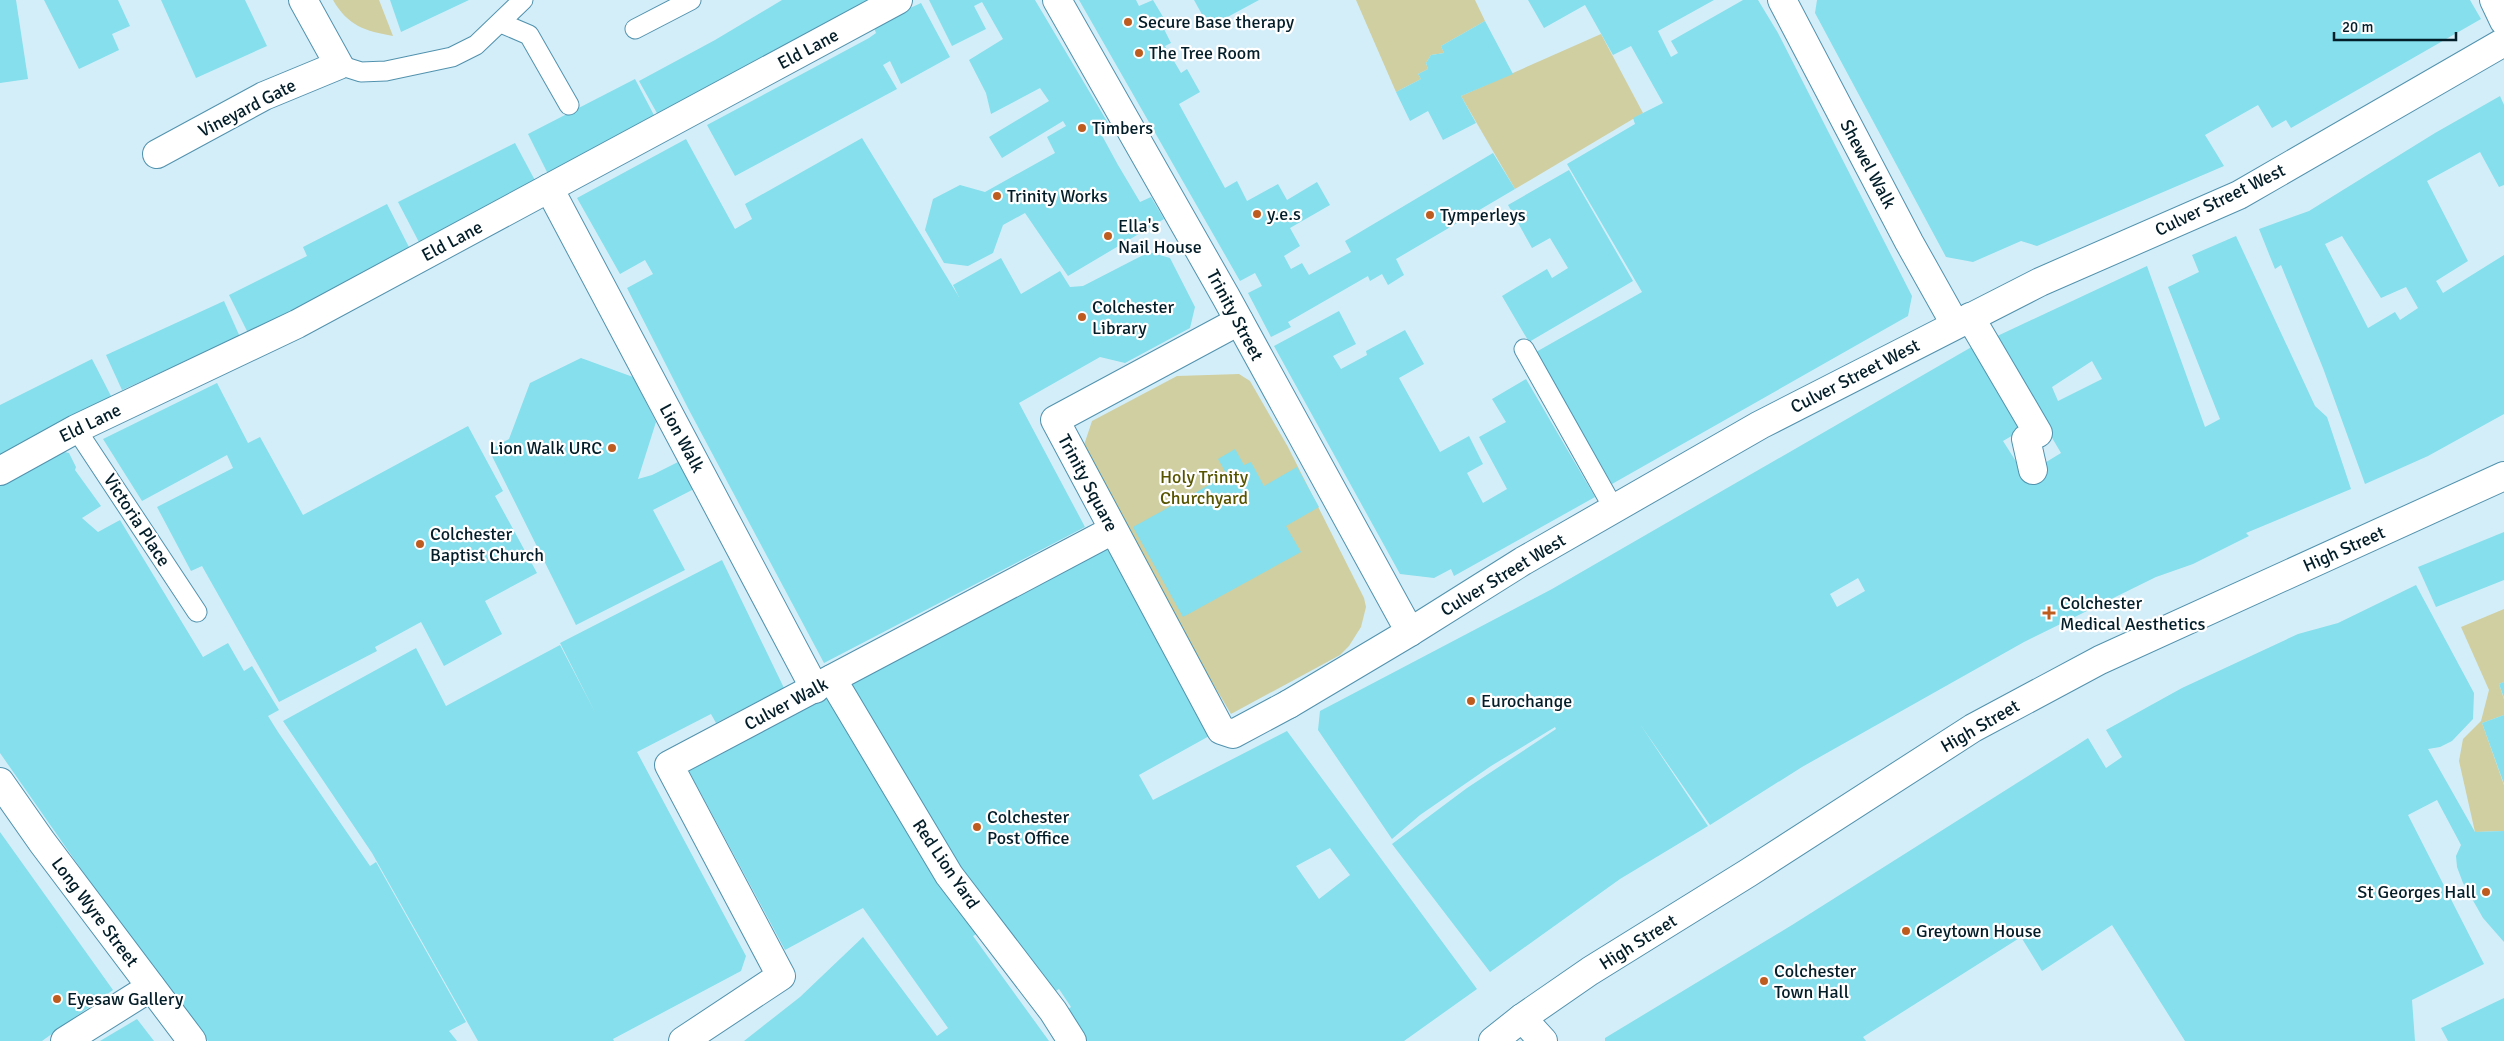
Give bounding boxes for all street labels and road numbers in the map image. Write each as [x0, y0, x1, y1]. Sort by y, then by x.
street label: Eld Lane [774, 24, 842, 74]
street label: Vineyard Gate [194, 74, 300, 142]
street label: Shewel Walk [1835, 116, 1901, 212]
street label: Culver Street West [2151, 159, 2289, 241]
street label: Eld Lane [418, 216, 486, 266]
street label: Trinity Street [1202, 266, 1268, 364]
street label: Culver Street West [1787, 334, 1923, 418]
street label: Eld Lane [55, 399, 125, 447]
street label: Lion Walk [655, 400, 709, 476]
street label: Trinity Square [1053, 431, 1123, 535]
street label: Victoria Place [99, 470, 175, 570]
street label: High Street [2300, 521, 2388, 577]
street label: Culver Street West [1437, 529, 1569, 621]
street label: Culver Walk [741, 673, 831, 735]
street label: High Street [1937, 695, 2023, 757]
street label: Red Lion Yard [908, 815, 984, 913]
street label: Long Wyre Street [47, 853, 143, 971]
street label: High Street [1595, 910, 1681, 974]

